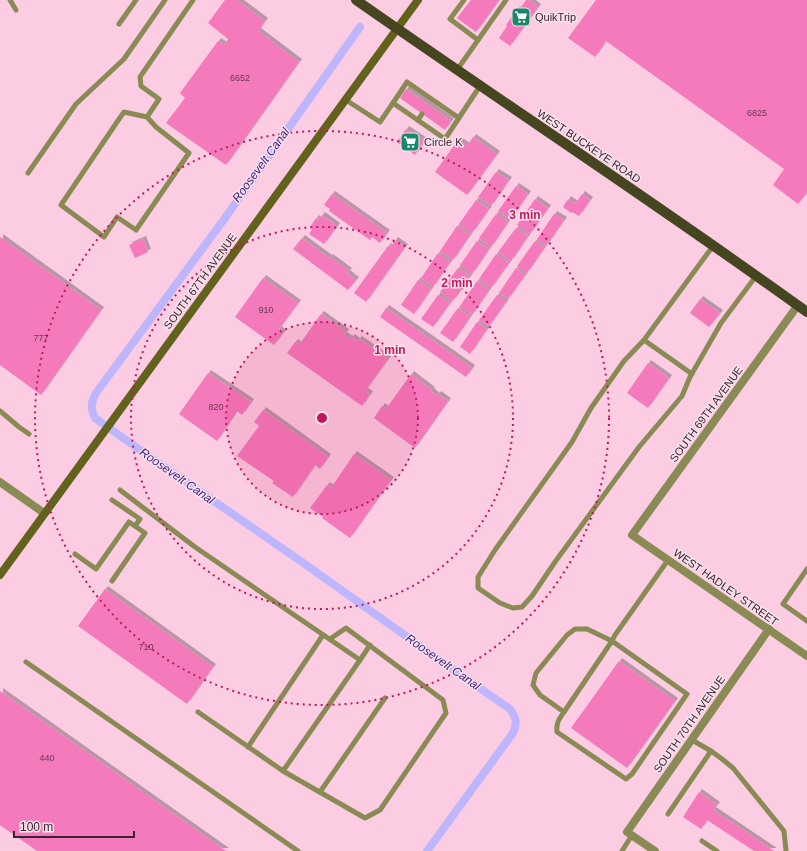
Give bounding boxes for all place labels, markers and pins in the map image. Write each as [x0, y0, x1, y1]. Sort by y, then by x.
supermarket icon: QuikTrip [510, 6, 532, 28]
place label: QuikTrip [535, 11, 576, 23]
supermarket icon: Circle K [399, 131, 421, 153]
place label: Circle K [424, 136, 463, 148]
centre of rings [315, 411, 329, 425]

